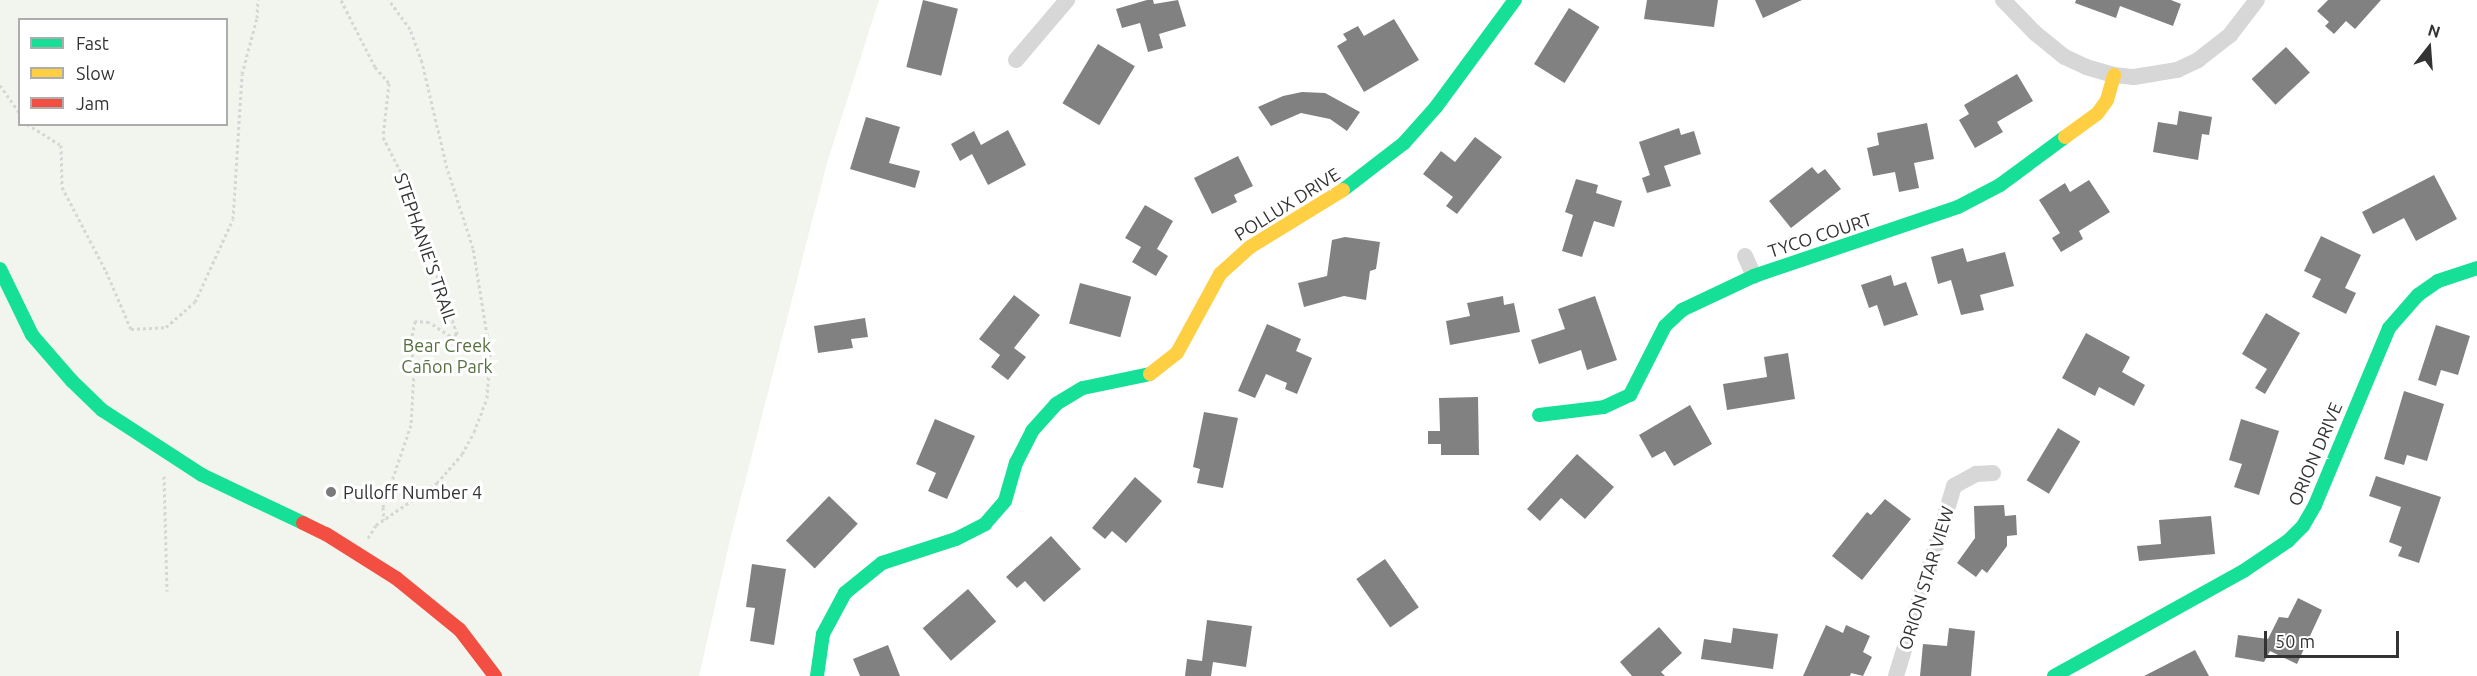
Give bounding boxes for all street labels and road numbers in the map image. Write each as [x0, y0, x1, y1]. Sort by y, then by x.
street label: POLLUX DRIVE [1230, 163, 1344, 245]
street label: STEPHANIE'S TRAIL [390, 170, 462, 326]
street label: TYCO COURT [1765, 208, 1875, 262]
street label: ORION DRIVE [2283, 399, 2347, 509]
street label: ORION STAR VIEW [1894, 504, 1958, 652]

